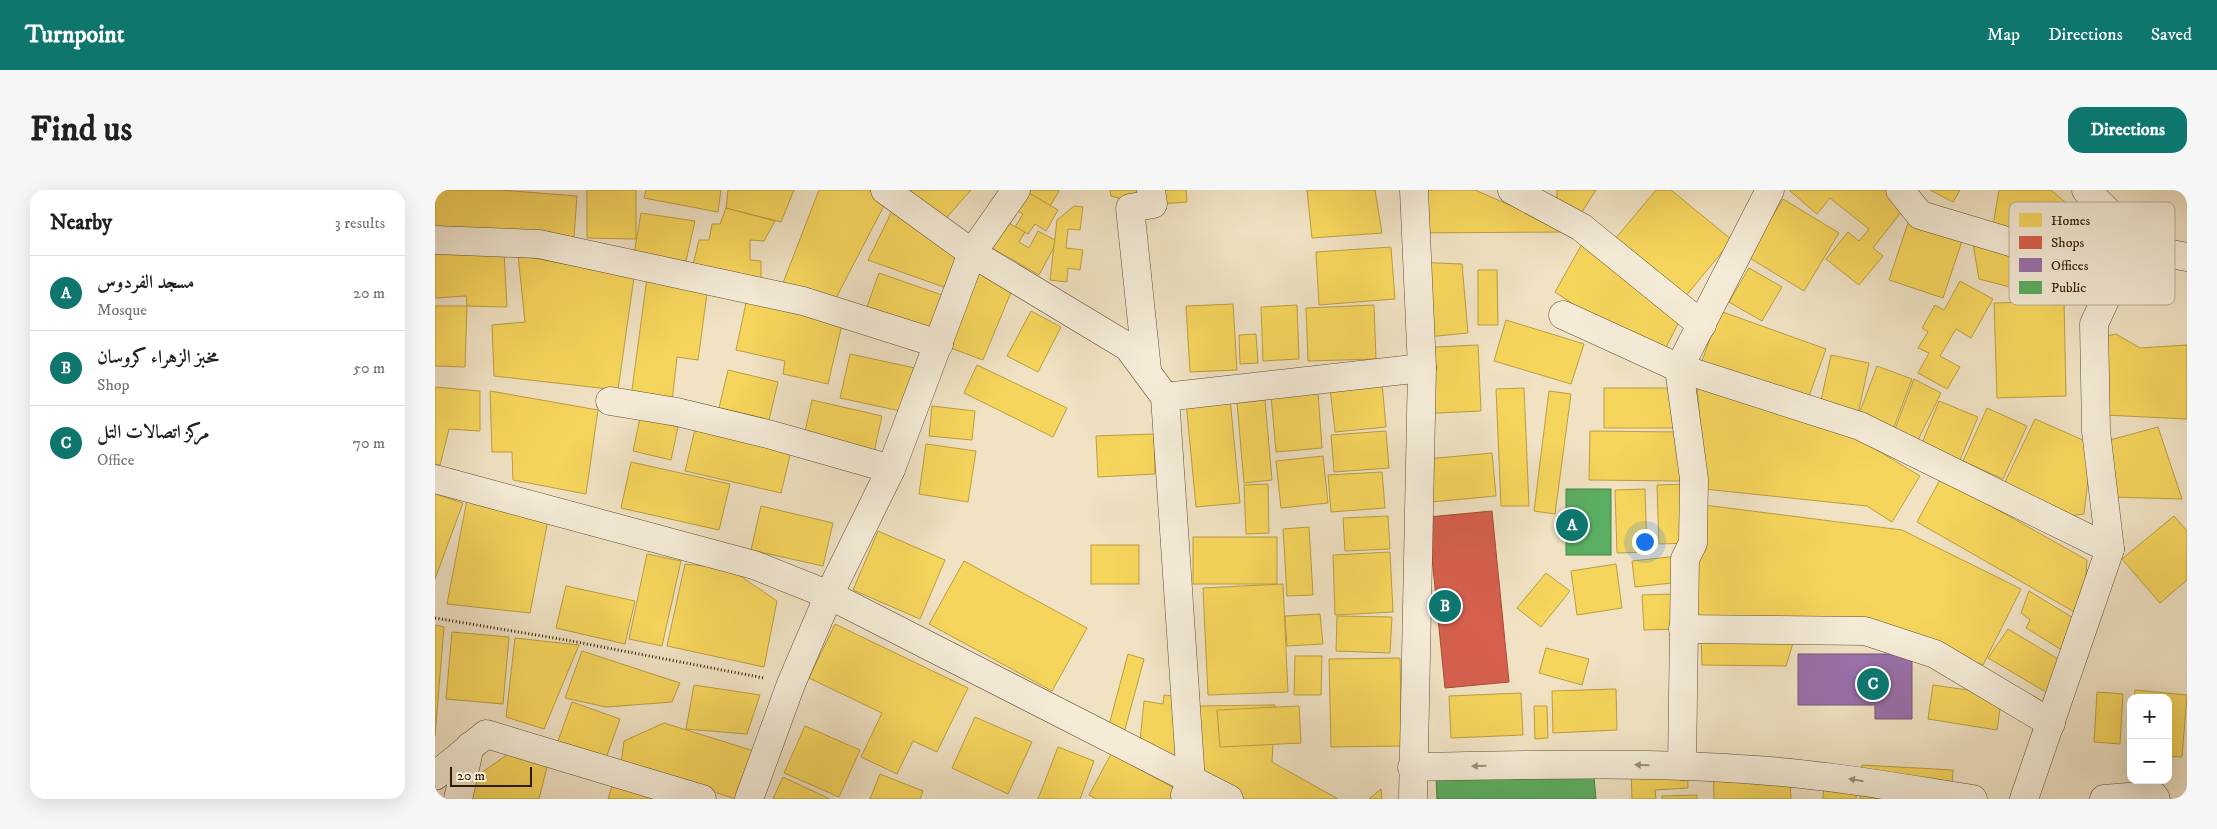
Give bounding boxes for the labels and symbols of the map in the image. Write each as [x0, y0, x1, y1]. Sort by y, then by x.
legend [2009, 202, 2175, 305]
text: Homes [2051, 212, 2091, 230]
text: Shops [2051, 234, 2084, 252]
text: Offices [2051, 257, 2089, 275]
text: Public [2051, 279, 2086, 297]
pin: A [1556, 506, 1588, 544]
your location [1632, 529, 1658, 555]
pin: B [1429, 587, 1461, 625]
pin: C [1857, 665, 1889, 703]
one-way arrow [1633, 761, 1649, 769]
one-way arrow [1471, 762, 1487, 770]
scale bar [450, 764, 533, 787]
one-way arrow [1848, 776, 1864, 784]

